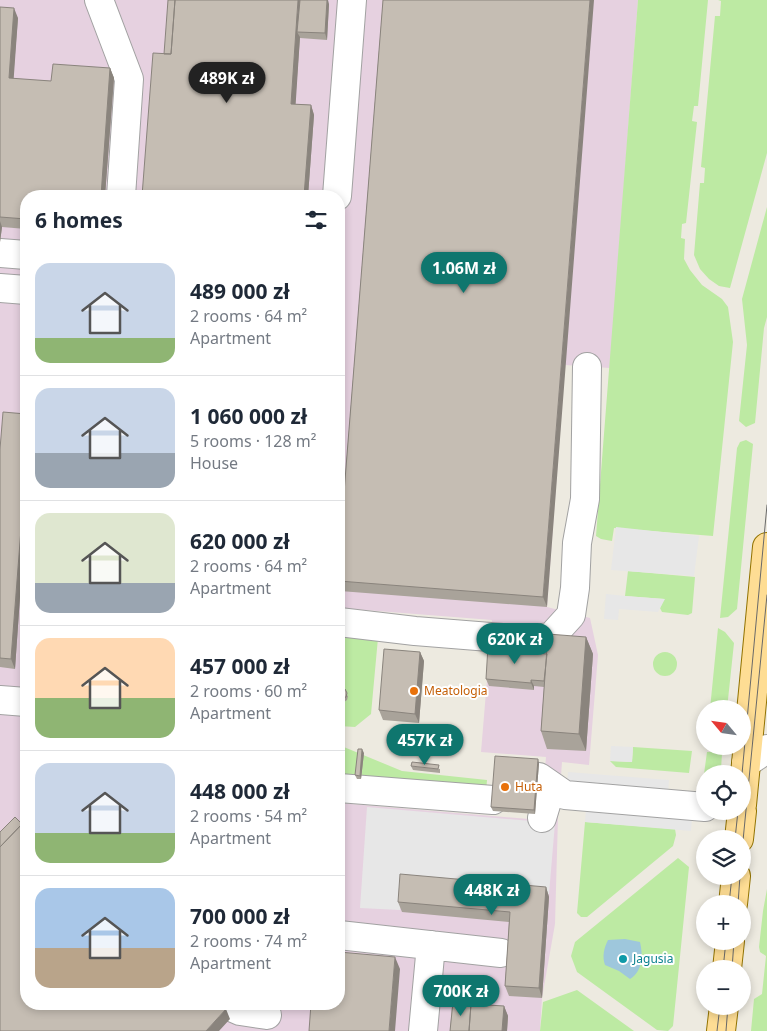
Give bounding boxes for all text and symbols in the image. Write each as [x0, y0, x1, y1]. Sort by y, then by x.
pin: 489K zł [181, 62, 273, 104]
text: 489K zł [199, 67, 255, 89]
text: 6 homes [35, 206, 123, 234]
icon: filters [302, 206, 330, 234]
pin: 1.06M zł [412, 252, 516, 294]
text: 1.06M zł [432, 257, 496, 279]
text: 489 000 zł [190, 277, 290, 305]
icon: home [75, 283, 135, 343]
text: 2 rooms · 64 m² [190, 305, 307, 327]
text: Apartment [190, 327, 271, 349]
text: 1 060 000 zł [190, 402, 307, 430]
icon: home [75, 408, 135, 468]
text: 5 rooms · 128 m² [190, 430, 316, 452]
text: House [190, 452, 238, 474]
text: 620 000 zł [190, 527, 290, 555]
icon: home [75, 533, 135, 593]
text: 2 rooms · 64 m² [190, 555, 307, 577]
text: Apartment [190, 577, 271, 599]
pin: 620K zł [469, 622, 561, 665]
text: 620K zł [487, 628, 543, 650]
text: 457 000 zł [190, 652, 290, 680]
icon: home [75, 658, 135, 718]
text: 2 rooms · 60 m² [190, 680, 307, 702]
place label: Meatologia [424, 682, 488, 699]
marker: Meatologia [408, 685, 420, 697]
north arrow [696, 700, 751, 755]
map controls [696, 700, 751, 1015]
text: Apartment [190, 702, 271, 724]
pin: 457K zł [379, 724, 471, 766]
text: 457K zł [397, 729, 453, 751]
button: locate [696, 765, 751, 820]
text: 448 000 zł [190, 777, 290, 805]
place label: Huta [515, 778, 542, 795]
marker: Huta [499, 781, 511, 793]
icon: home [75, 783, 135, 843]
text: 2 rooms · 54 m² [190, 805, 307, 827]
text: Apartment [190, 827, 271, 849]
button: layers [696, 830, 751, 885]
pin: 448K zł [446, 874, 538, 916]
text: 448K zł [464, 879, 520, 901]
button: + [696, 895, 751, 950]
text: 700 000 zł [190, 902, 290, 930]
icon: home [75, 908, 135, 968]
text: 2 rooms · 74 m² [190, 930, 307, 952]
place label: Jagusia [632, 950, 673, 967]
text: Apartment [190, 952, 271, 974]
marker: Jagusia [617, 953, 629, 965]
button: − [696, 960, 751, 1015]
pin: 700K zł [415, 974, 507, 1017]
text: 700K zł [433, 980, 489, 1002]

